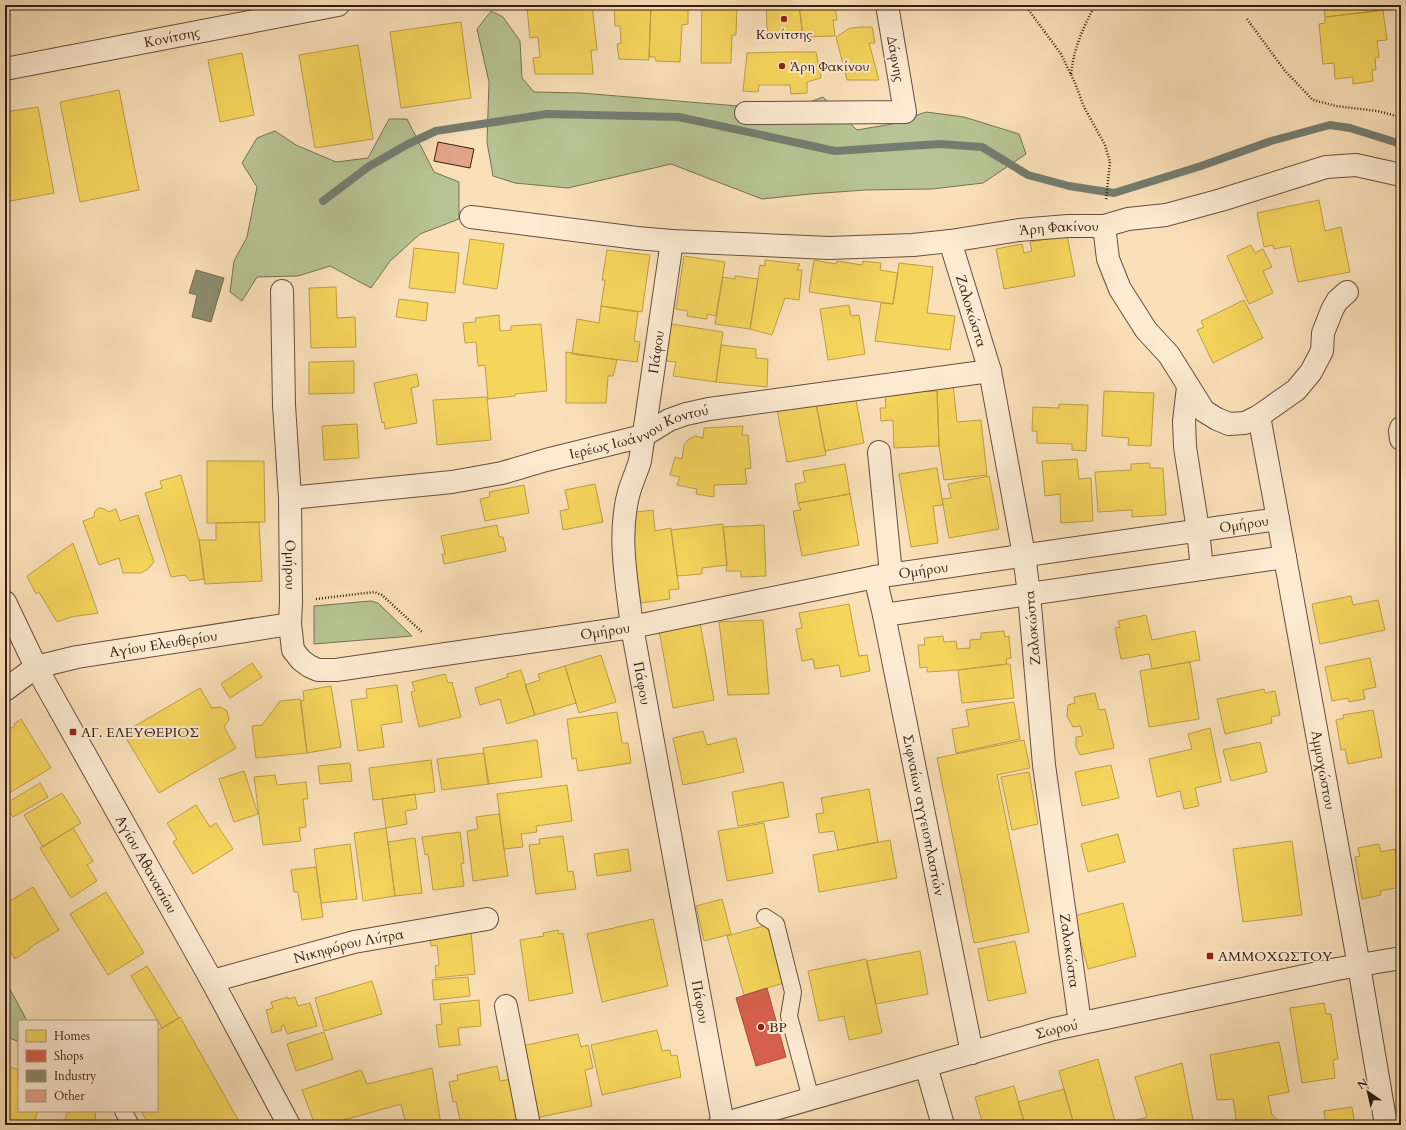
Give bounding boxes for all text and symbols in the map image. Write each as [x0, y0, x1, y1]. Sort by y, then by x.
marker: Κονίτσης [779, 14, 789, 24]
street label: Κονίτσης [142, 23, 202, 52]
place label: Κονίτσης [756, 25, 812, 44]
street label: Δάφνης [882, 35, 909, 84]
place label: Άρη Φακίνου [790, 57, 870, 76]
marker: Άρη Φακίνου [777, 61, 787, 71]
street label: Άρη Φακίνου [1019, 217, 1099, 240]
street label: Ζαλοκώστα [951, 272, 991, 350]
street label: Πάφου [644, 329, 669, 375]
street label: Ιερέως Ιωάννου Κοντού [567, 400, 710, 464]
street label: Ομήρου [1218, 511, 1270, 537]
street label: Ομήρου [280, 540, 300, 590]
street label: Ομήρου [897, 558, 949, 584]
street label: Ζαλοκώστα [1020, 589, 1045, 666]
street label: Ομήρου [579, 618, 631, 644]
street label: Αγίου Ελευθερίου [108, 626, 219, 662]
street label: Πάφου [629, 660, 655, 706]
place label: ΑΓ. ΕΛΕΥΘΕΡΙΟΣ [81, 723, 199, 742]
marker: ΑΓ. ΕΛΕΥΘΕΡΙΟΣ [68, 727, 78, 737]
street label: Αμμοχώστου [1306, 729, 1339, 811]
street label: Σιφναίων αγγειοπλαστών [898, 733, 949, 898]
street label: Αγίου Αθανασίου [111, 812, 181, 917]
street label: Ζαλοκώστα [1055, 912, 1084, 989]
street label: Νικηφόρου Λύτρα [291, 925, 406, 968]
place label: ΑΜΜΟΧΩΣΤΟΥ [1218, 947, 1333, 966]
marker: ΑΜΜΟΧΩΣΤΟΥ [1205, 951, 1215, 961]
street label: Πάφου [687, 979, 713, 1025]
street label: Σωρού [1033, 1015, 1079, 1044]
place label: BP [769, 1018, 787, 1037]
legend [18, 1020, 158, 1112]
marker: BP [756, 1022, 766, 1032]
text: Homes [54, 1028, 90, 1044]
text: Shops [54, 1048, 83, 1064]
text: Industry [54, 1068, 97, 1084]
north arrow [1348, 1072, 1388, 1112]
text: N [1355, 1075, 1371, 1093]
text: Other [54, 1088, 85, 1104]

